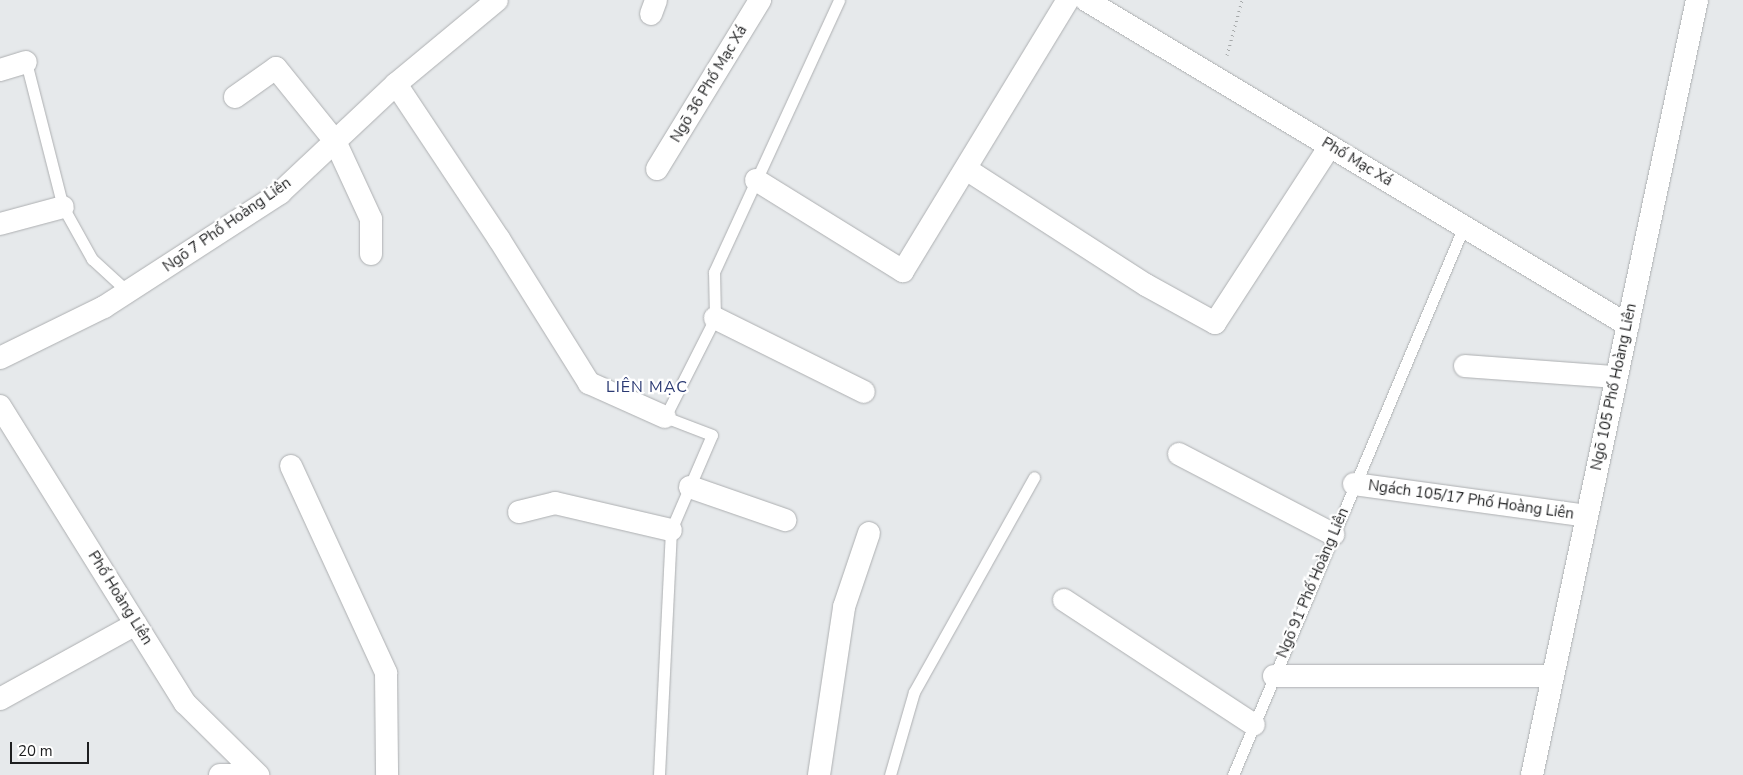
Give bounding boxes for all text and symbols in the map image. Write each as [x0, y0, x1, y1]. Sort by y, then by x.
street label: Ngõ 36 Phố Mạc Xá [667, 22, 751, 146]
street label: Phố Mạc Xá [1318, 134, 1396, 190]
street label: Ngõ 7 Phố Hoàng Liên [160, 174, 294, 276]
street label: Ngõ 105 Phố Hoàng Liên [1588, 302, 1640, 472]
district label: LIÊN MẠC [605, 377, 689, 397]
street label: Ngách 105/17 Phố Hoàng Liên [1367, 477, 1575, 523]
street label: Ngõ 91 Phố Hoàng Liên [1273, 505, 1353, 661]
street label: Phố Hoàng Liên [84, 548, 156, 648]
scale bar [12, 732, 91, 764]
text: 20 m [18, 741, 53, 761]

